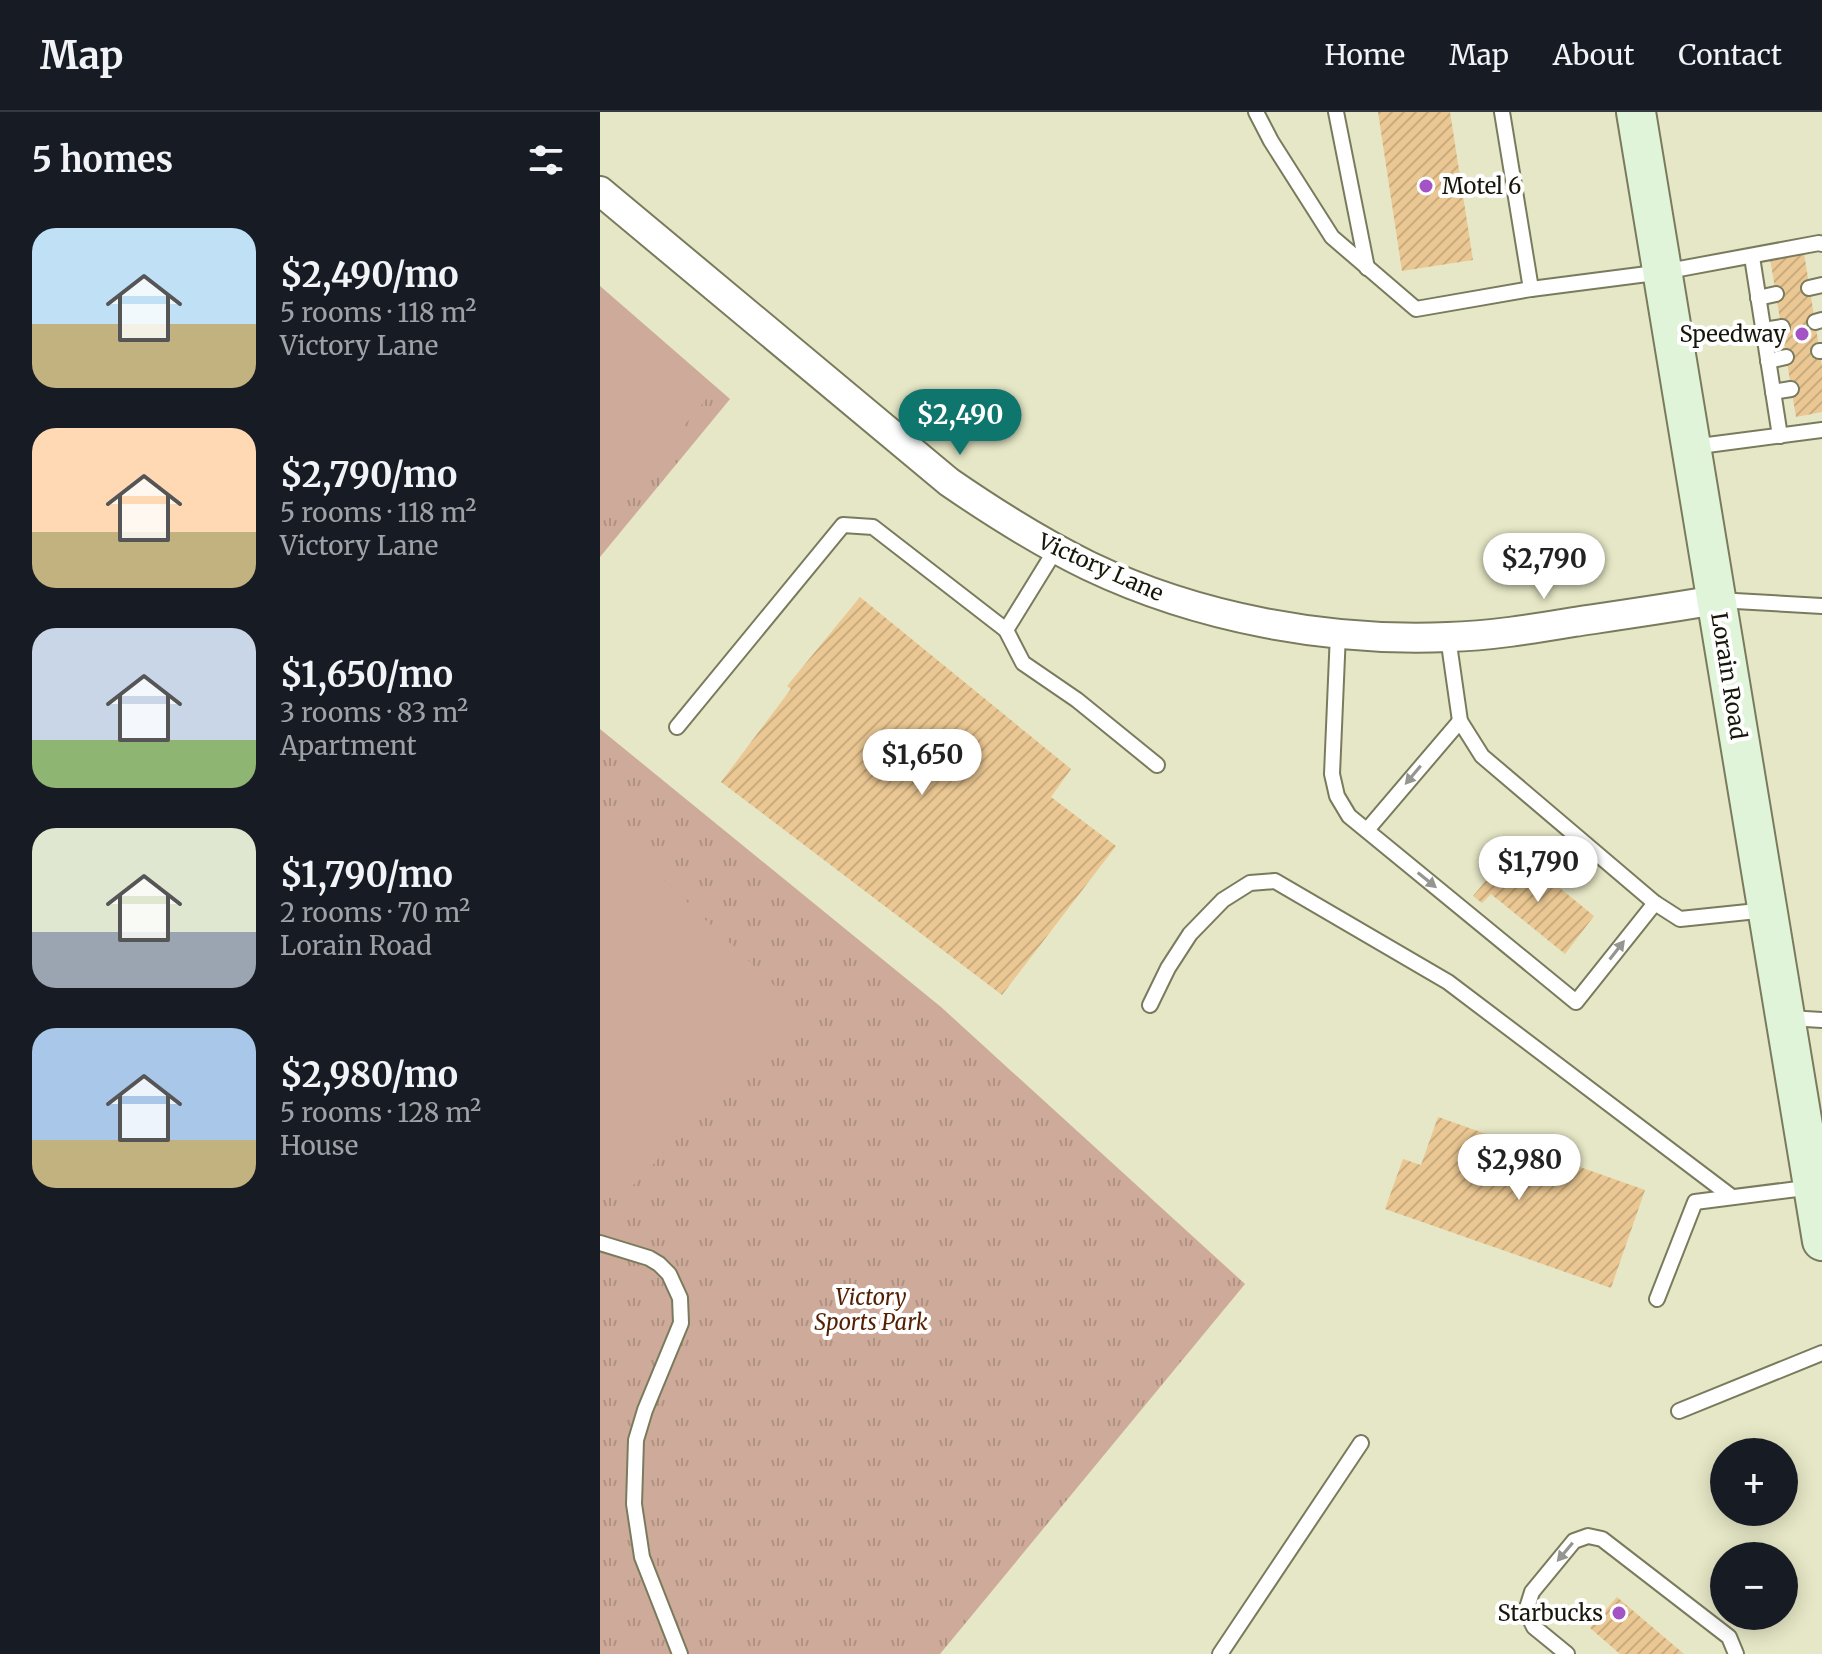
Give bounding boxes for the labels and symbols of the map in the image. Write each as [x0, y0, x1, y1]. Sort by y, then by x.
place label: Motel 6 [1442, 172, 1521, 200]
marker: Motel 6 [1417, 177, 1435, 195]
place label: Speedway [1679, 320, 1786, 348]
marker: Speedway [1793, 325, 1811, 343]
pin: $2,490 [895, 389, 1025, 457]
street label: Victory Lane [1033, 527, 1168, 607]
pin: $2,790 [1479, 533, 1609, 601]
street label: Lorain Road [1705, 610, 1753, 742]
pin: $1,650 [857, 729, 987, 797]
one-way arrow [1405, 765, 1422, 785]
pin: $1,790 [1473, 836, 1603, 904]
one-way arrow [1417, 871, 1437, 888]
one-way arrow [1609, 940, 1625, 960]
pin: $2,980 [1454, 1134, 1584, 1202]
park label: Victory Sports Park [814, 1283, 928, 1336]
one-way arrow [1557, 1542, 1574, 1562]
place label: Starbucks [1498, 1599, 1603, 1627]
marker: Starbucks [1610, 1604, 1628, 1622]

